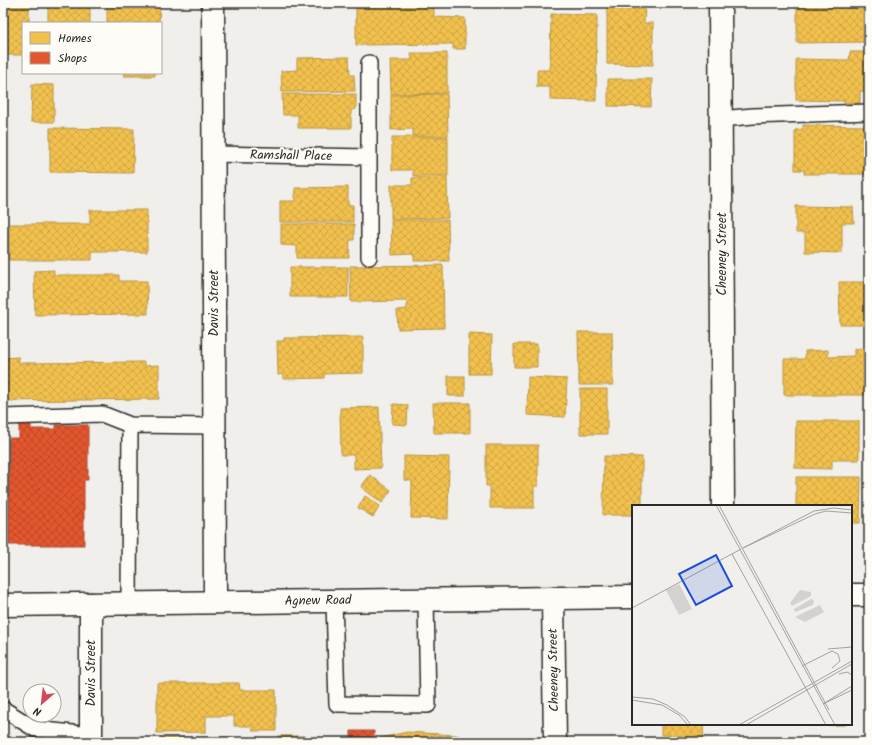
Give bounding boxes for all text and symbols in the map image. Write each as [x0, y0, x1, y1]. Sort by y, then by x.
legend [22, 22, 162, 74]
text: Homes [58, 29, 92, 48]
text: Shops [58, 49, 87, 68]
street label: Ramshall Place [250, 145, 332, 167]
street label: Cheeney Street [712, 211, 733, 296]
street label: Davis Street [204, 269, 225, 336]
inset map [632, 505, 852, 725]
street label: Agnew Road [284, 590, 352, 612]
street label: Cheeney Street [543, 627, 565, 712]
street label: Davis Street [81, 639, 102, 706]
north arrow [22, 683, 62, 723]
text: N [30, 701, 45, 721]

